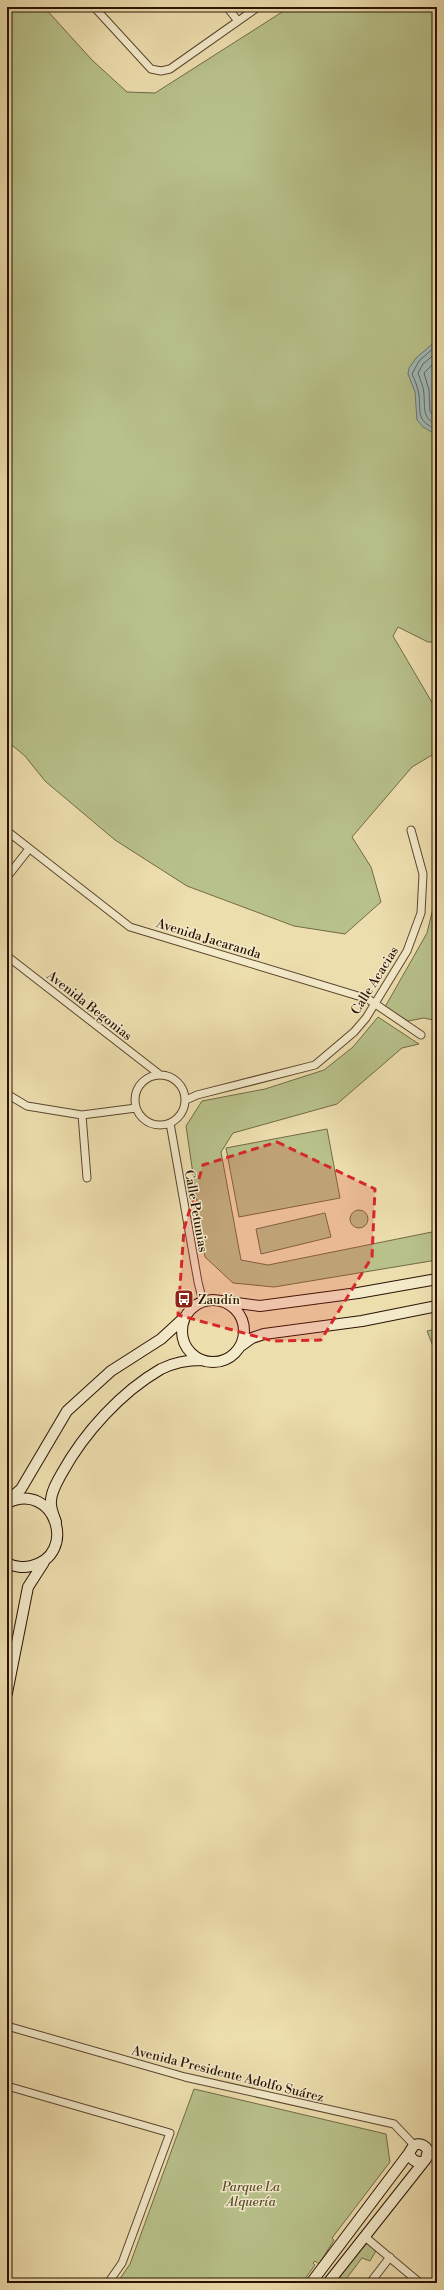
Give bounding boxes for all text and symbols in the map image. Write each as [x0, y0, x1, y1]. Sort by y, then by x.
street label: Avenida Jacaranda [153, 915, 264, 963]
street label: Calle Acacias [348, 943, 402, 1018]
street label: Avenida Begonias [43, 967, 135, 1044]
street label: Calle Petunias [181, 1169, 211, 1254]
bus stop icon: Zaudín [173, 1288, 195, 1310]
place label: Zaudín [198, 1292, 240, 1308]
street label: Avenida Presidente Adolfo Suárez [129, 2042, 326, 2106]
park label: Parque La Alquería [221, 2179, 281, 2210]

